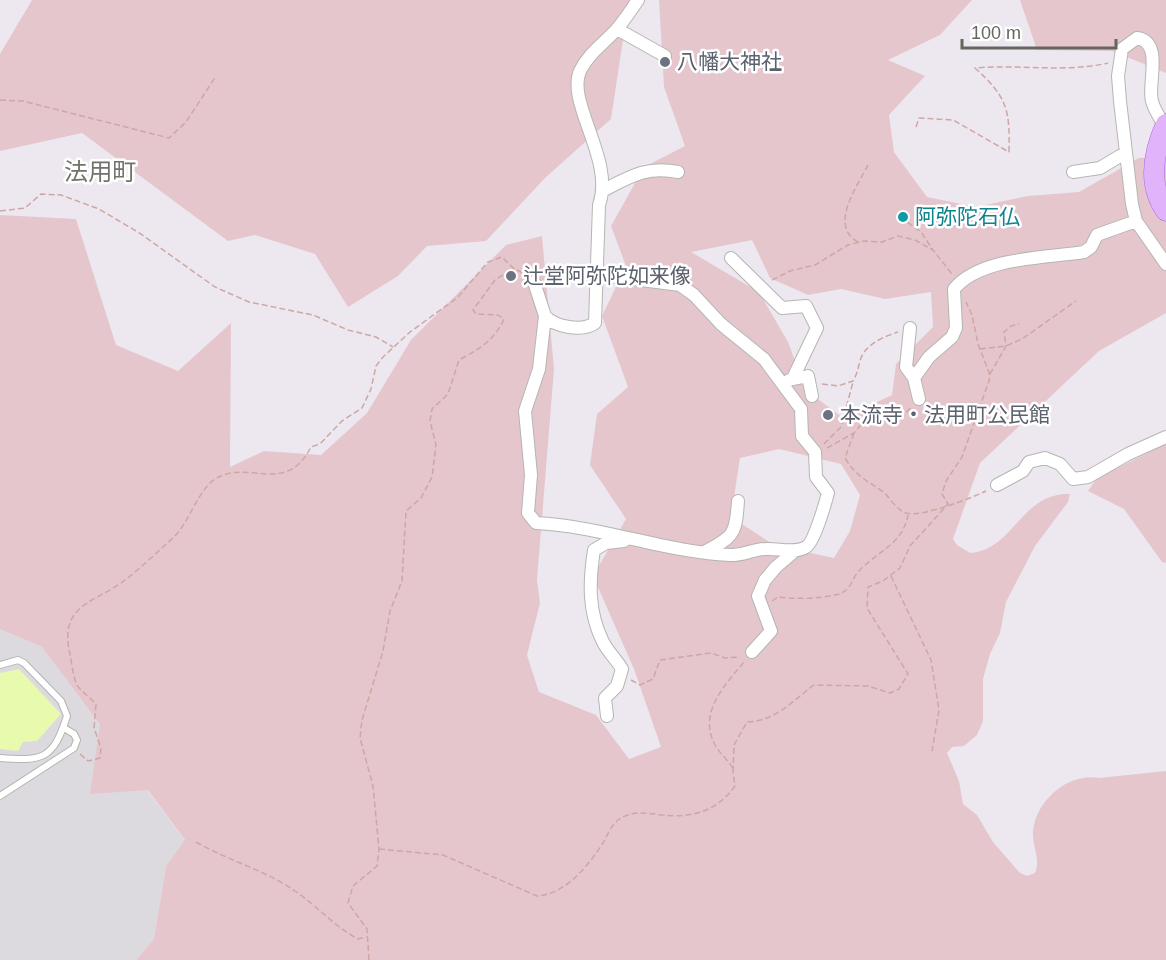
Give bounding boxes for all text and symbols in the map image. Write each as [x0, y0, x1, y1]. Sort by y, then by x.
scale bar [962, 12, 1116, 50]
text: 100 m [971, 23, 1021, 43]
place label: 八幡大神社 [677, 50, 782, 73]
marker: 八幡大神社 [658, 55, 672, 69]
district label: 法用町 [64, 158, 136, 185]
place label: 阿弥陀石仏 [915, 205, 1020, 228]
marker: 阿弥陀石仏 [896, 210, 910, 224]
place label: 辻堂阿弥陀如来像 [523, 264, 691, 287]
marker: 辻堂阿弥陀如来像 [504, 269, 518, 283]
place label: 本流寺・法用町公民館 [840, 403, 1050, 426]
marker: 本流寺・法用町公民館 [821, 408, 835, 422]

